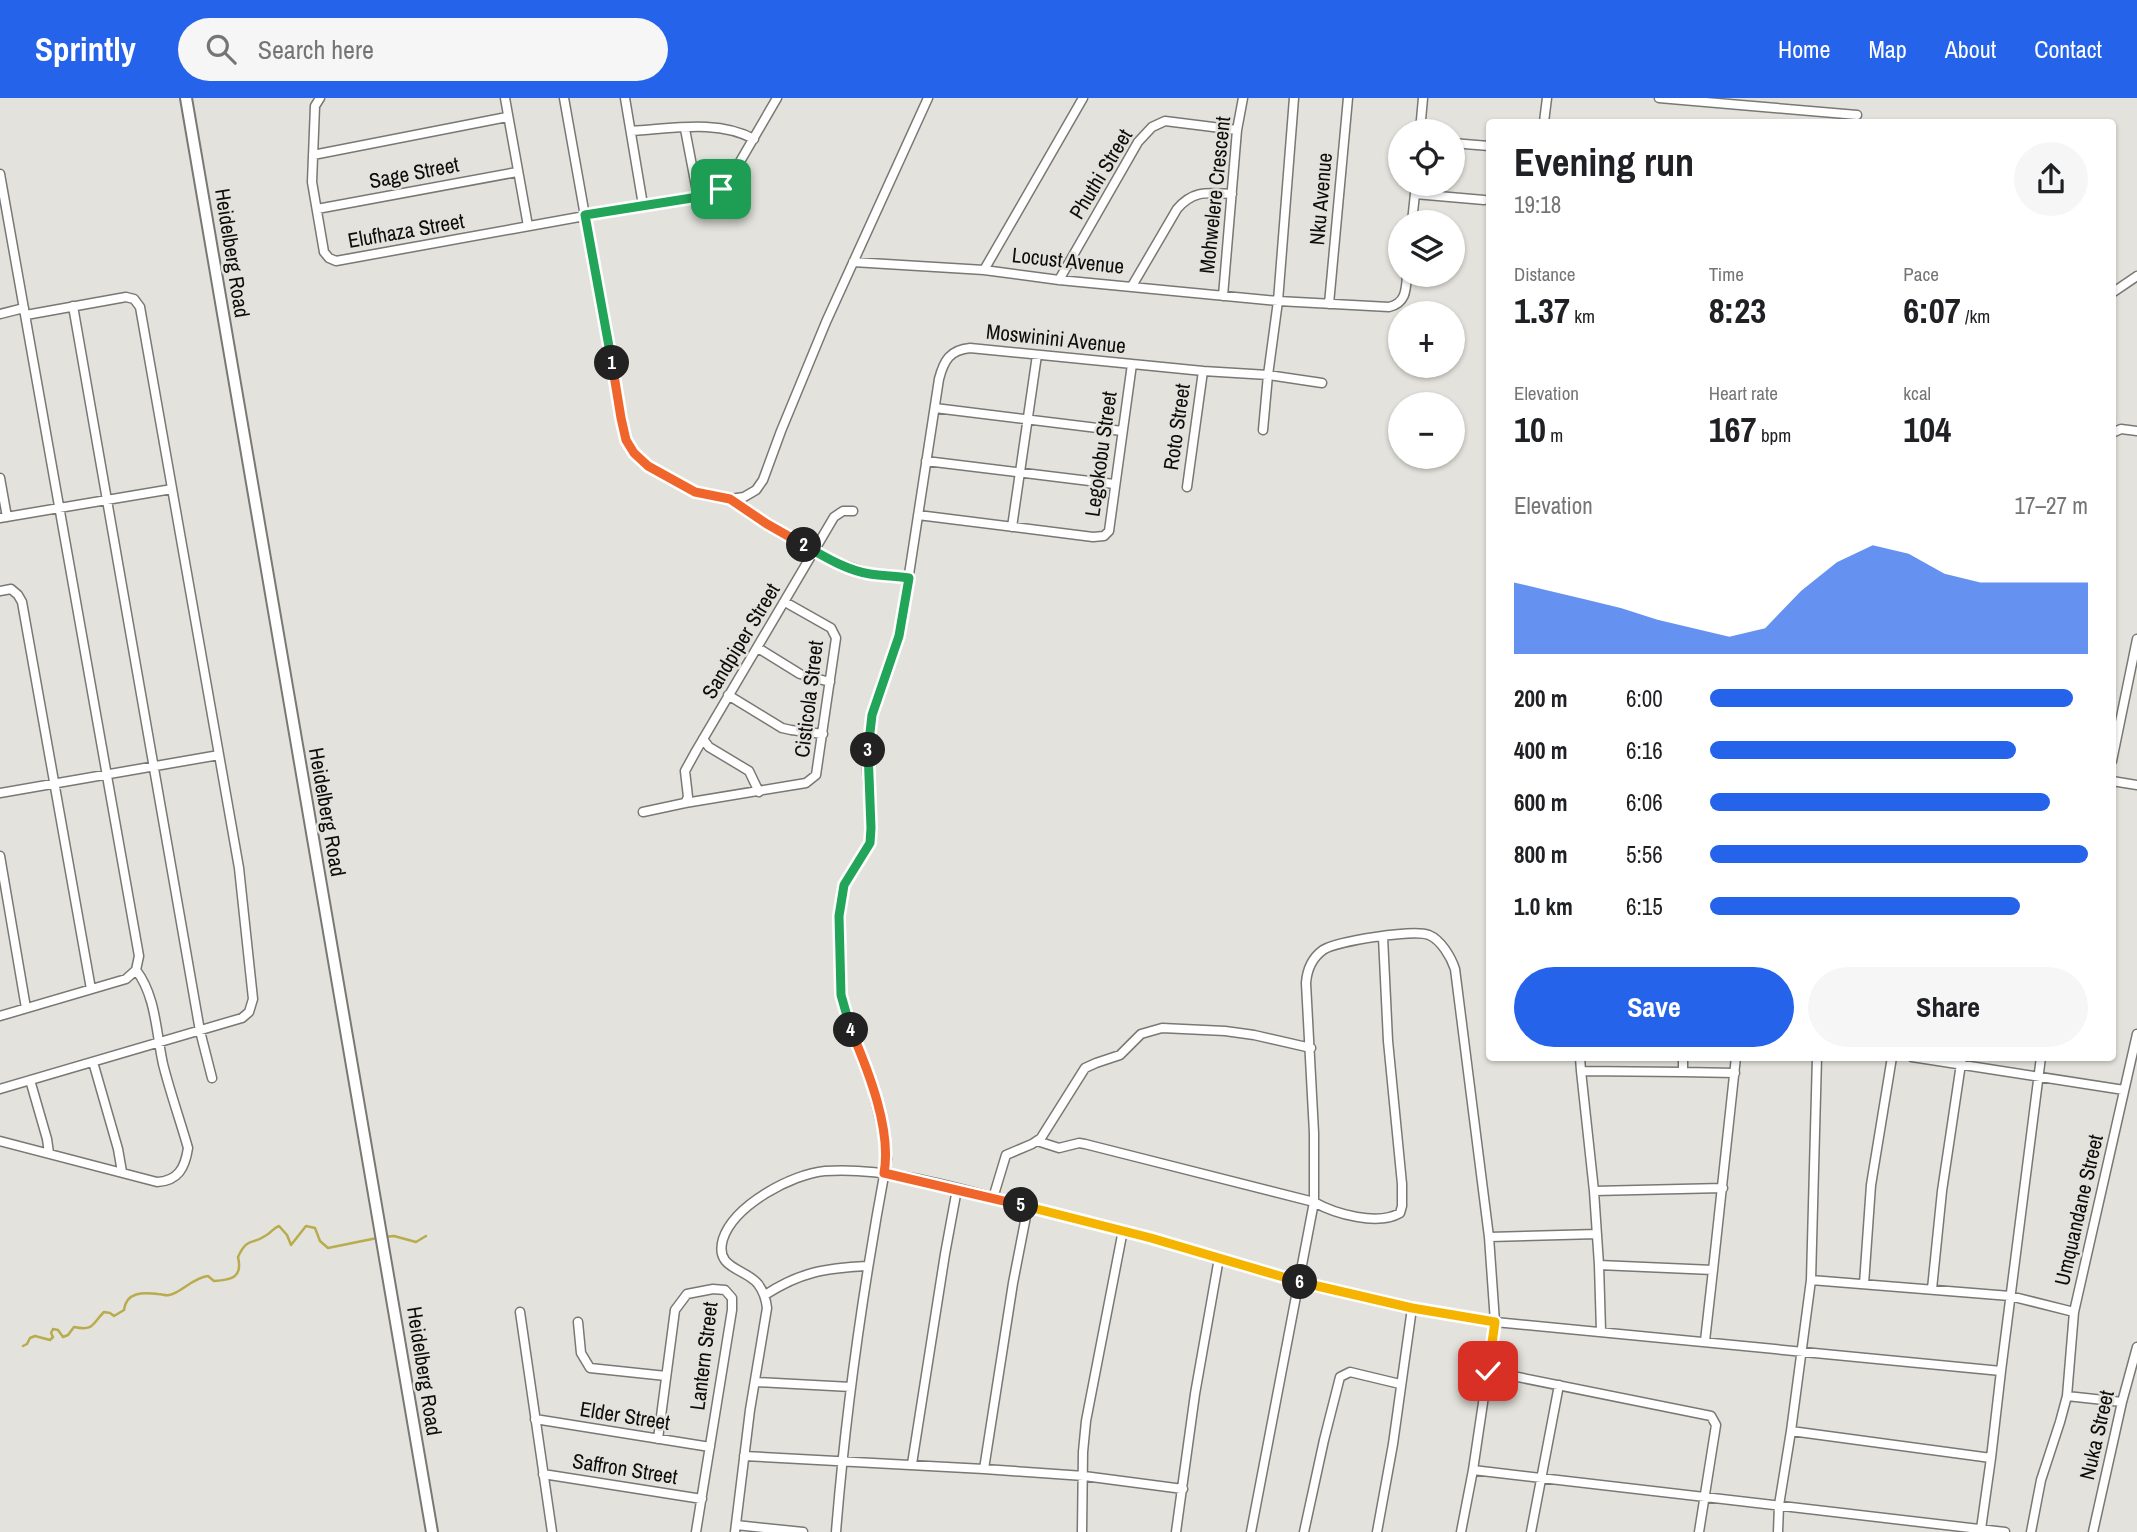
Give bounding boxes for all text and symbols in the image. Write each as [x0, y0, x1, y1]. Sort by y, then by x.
search box [178, 18, 668, 81]
text: Sprintly [35, 27, 136, 71]
icon: search [202, 30, 240, 68]
text: Search here [258, 32, 374, 67]
text: Home [1778, 33, 1830, 65]
text: Map [1868, 33, 1907, 65]
text: About [1945, 33, 1996, 65]
text: Contact [2034, 33, 2102, 65]
street label: Mohwelere Crescent [1192, 115, 1237, 275]
map controls [1388, 119, 1465, 469]
button: locate [1388, 119, 1465, 196]
street label: Phuthi Street [1062, 123, 1139, 224]
text: Evening run [1514, 137, 1694, 188]
button: share [2014, 142, 2088, 216]
street label: Sage Street [366, 150, 462, 195]
street label: Nku Avenue [1302, 152, 1339, 246]
pin [691, 159, 751, 219]
icon: arrive [702, 170, 740, 208]
street label: Heidelberg Road [208, 186, 257, 319]
text: 19:18 [1514, 189, 1561, 220]
street label: Elufhaza Street [345, 206, 467, 255]
button: layers [1388, 210, 1465, 287]
street label: Locust Avenue [1011, 240, 1126, 281]
text: Distance [1514, 261, 1575, 287]
text: Time [1709, 261, 1744, 287]
text: Pace [1903, 261, 1939, 287]
text: 1.37 [1514, 287, 1570, 334]
text: 8:23 [1709, 287, 1766, 334]
text: 6:07 [1903, 287, 1961, 334]
button: + [1388, 301, 1465, 378]
text: km [1570, 303, 1595, 329]
text: /km [1961, 303, 1990, 329]
street label: Moswinini Avenue [985, 317, 1127, 360]
pin: 1 [594, 345, 630, 380]
text: 1 [607, 349, 616, 375]
text: Elevation [1514, 380, 1579, 406]
text: Heart rate [1709, 380, 1778, 406]
text: kcal [1903, 380, 1931, 406]
street label: Roto Street [1156, 382, 1197, 472]
street label: Legokobu Street [1077, 389, 1124, 519]
button: − [1388, 392, 1465, 469]
text: 10 [1514, 406, 1546, 453]
text: 167 [1709, 406, 1757, 453]
text: 104 [1903, 406, 1951, 453]
text: m [1546, 422, 1563, 448]
text: bpm [1757, 422, 1791, 448]
text: Elevation [1514, 490, 1593, 521]
text: 17–27 m [2015, 490, 2088, 521]
pin: 2 [786, 528, 822, 562]
text: 2 [799, 531, 808, 557]
street label: Sandpiper Street [695, 577, 787, 704]
street label: Cisticola Street [787, 639, 830, 759]
text: 200 m [1514, 683, 1567, 714]
text: 6:00 [1626, 683, 1663, 714]
pin: 3 [850, 732, 886, 768]
text: 400 m [1514, 735, 1567, 766]
text: 6:16 [1626, 735, 1663, 766]
text: 3 [863, 736, 872, 762]
street label: Heidelberg Road [302, 745, 353, 879]
text: 600 m [1514, 787, 1567, 818]
text: 6:06 [1626, 787, 1663, 818]
text: 800 m [1514, 839, 1567, 870]
text: 5:56 [1626, 839, 1663, 870]
text: 1.0 km [1514, 891, 1573, 922]
text: 6:15 [1626, 891, 1663, 922]
button: Save [1514, 967, 1794, 1047]
button: Share [1808, 967, 2088, 1047]
pin: 4 [834, 1012, 868, 1048]
text: 4 [846, 1016, 855, 1042]
street label: Umquandane Street [2047, 1131, 2110, 1288]
pin: 5 [1004, 1188, 1038, 1222]
text: 5 [1016, 1191, 1025, 1217]
pin: 6 [1282, 1264, 1318, 1300]
text: 6 [1295, 1268, 1304, 1294]
street label: Lantern Street [682, 1300, 725, 1412]
street label: Heidelberg Road [400, 1304, 449, 1437]
pin [1458, 1341, 1518, 1401]
icon: check [1469, 1352, 1507, 1390]
street label: Nuka Street [2072, 1387, 2121, 1482]
street label: Elder Street [578, 1394, 672, 1437]
street label: Saffron Street [570, 1446, 680, 1491]

